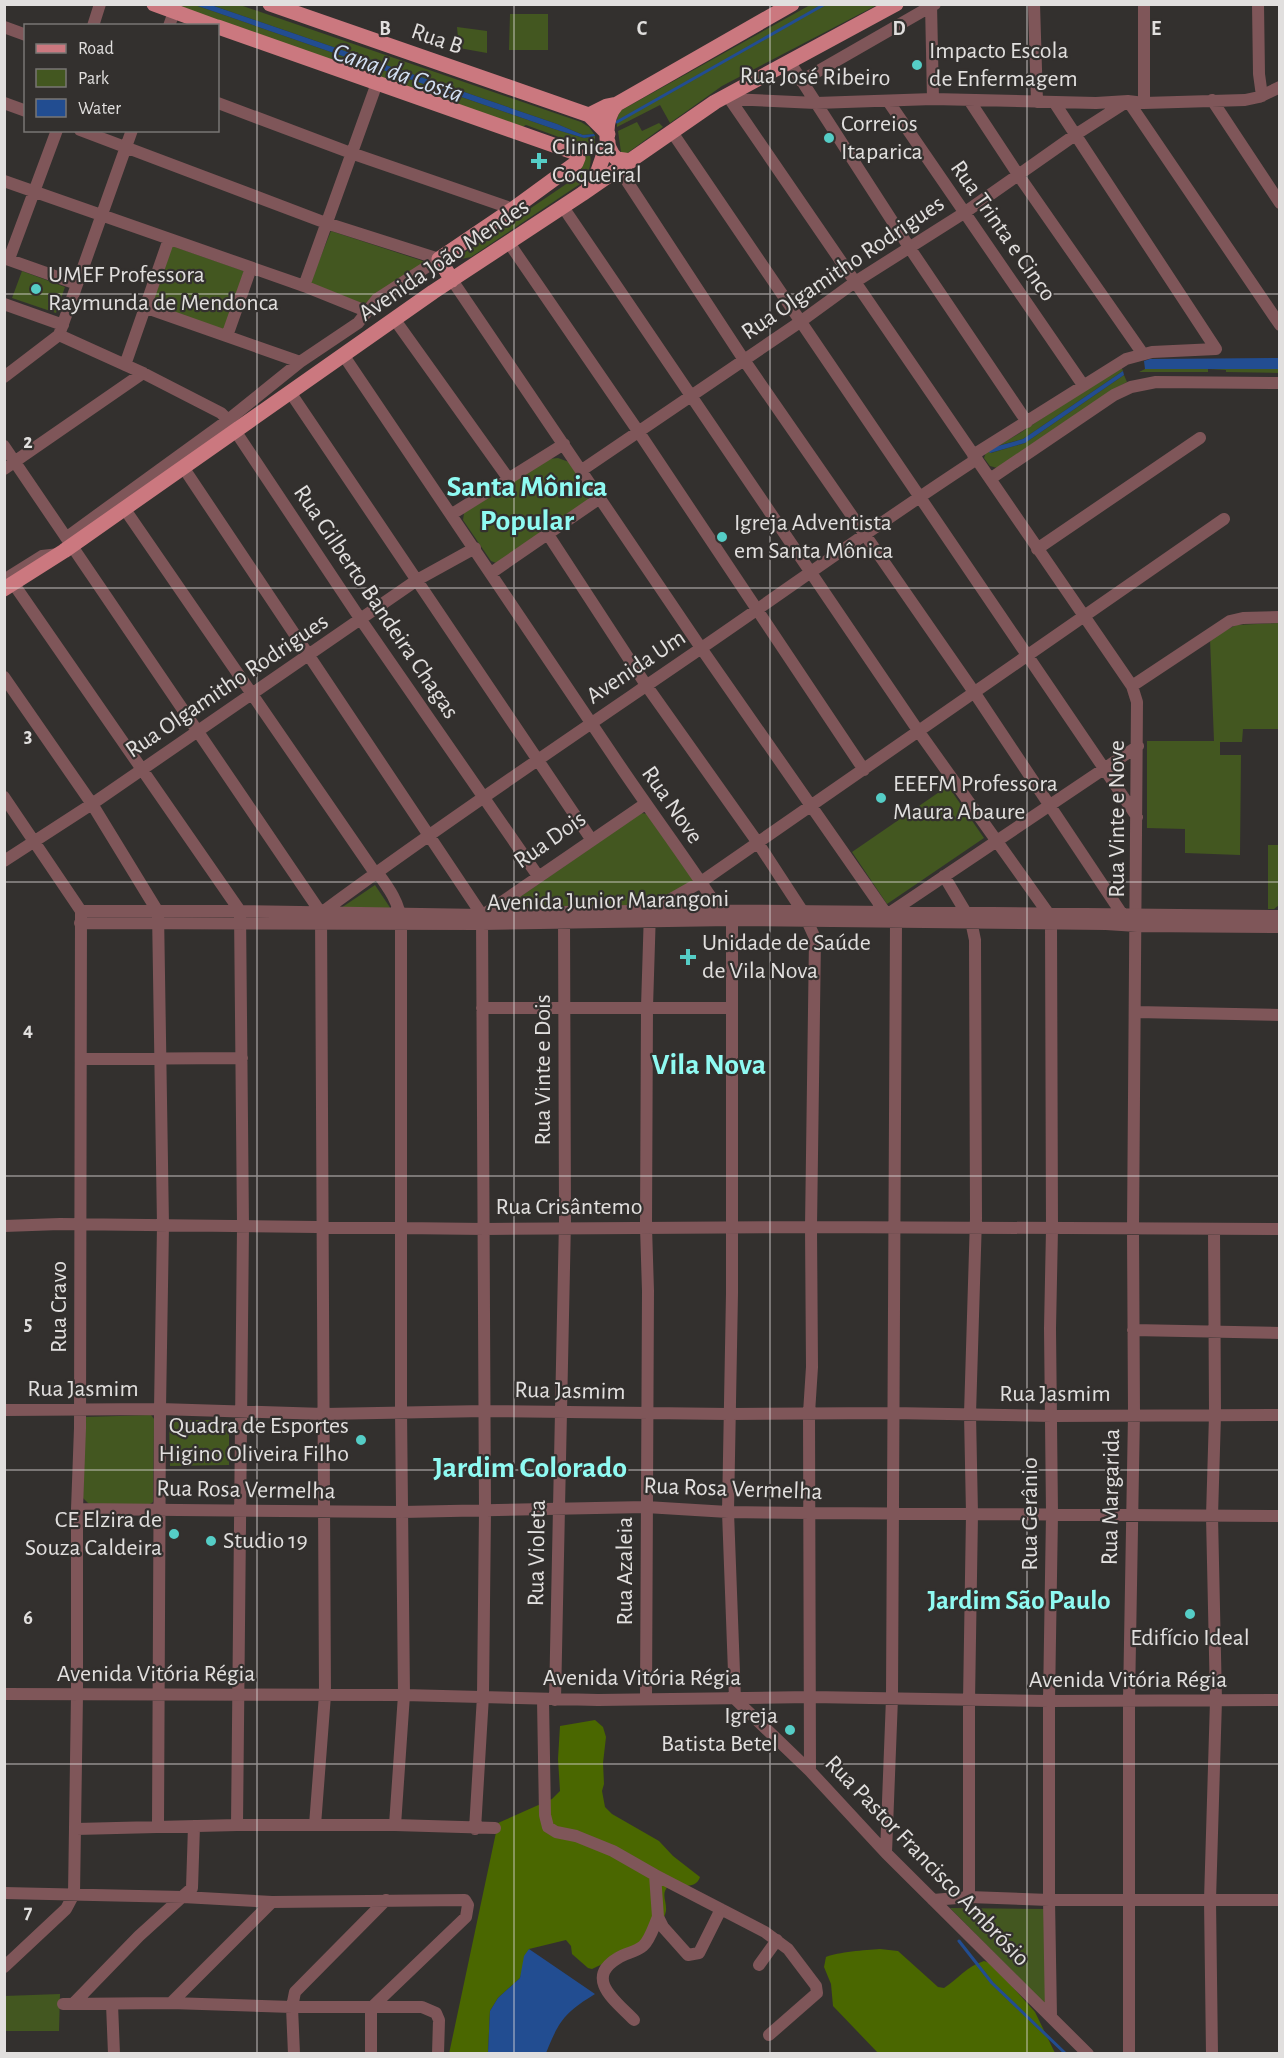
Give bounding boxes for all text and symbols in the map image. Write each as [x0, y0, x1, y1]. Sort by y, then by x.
text: B [379, 19, 391, 39]
street label: Rua B [408, 19, 466, 59]
text: C [637, 19, 648, 39]
text: D [892, 19, 906, 39]
text: E [1151, 19, 1161, 39]
legend [24, 24, 219, 132]
water label: Canal da Costa [330, 39, 466, 107]
place label: Impacto Escola de Enfermagem [929, 39, 1078, 91]
text: Road [78, 40, 114, 58]
marker: Impacto Escola de Enfermagem [910, 58, 924, 72]
street label: Rua José Ribeiro [739, 64, 891, 90]
text: Park [78, 70, 110, 88]
text: Water [78, 100, 121, 118]
place label: Correios Itaparica [841, 112, 923, 164]
marker: Correios Itaparica [822, 131, 836, 145]
place label: Clinica Coqueiral [552, 135, 642, 187]
marker: Clinica Coqueiral [530, 152, 548, 170]
street label: Rua Trinta e Cinco [946, 156, 1060, 306]
street label: Rua Olgamitho Rodrigues [737, 191, 949, 345]
street label: Avenida João Mendes [354, 194, 534, 326]
place label: UMEF Professora Raymunda de Mendonca [48, 263, 279, 315]
marker: UMEF Professora Raymunda de Mendonca [29, 282, 43, 296]
text: 2 [23, 432, 33, 452]
district label: Santa Mônica Popular [446, 472, 608, 536]
street label: Rua Gilberto Bandeira Chagas [289, 481, 463, 723]
place label: Igreja Adventista em Santa Mônica [734, 511, 893, 563]
marker: Igreja Adventista em Santa Mônica [715, 530, 729, 544]
street label: Rua Olgamitho Rodrigues [121, 609, 333, 763]
street label: Avenida Um [582, 625, 690, 709]
text: 3 [24, 726, 32, 746]
street label: Rua Vinte e Nove [1105, 740, 1129, 898]
street label: Rua Nove [637, 762, 707, 848]
place label: EEEFM Professora Maura Abaure [893, 772, 1058, 824]
marker: EEEFM Professora Maura Abaure [874, 791, 888, 805]
street label: Rua Dois [509, 807, 591, 873]
street label: Avenida Junior Marangoni [487, 887, 729, 915]
place label: Unidade de Saúde de Vila Nova [702, 931, 871, 983]
marker: Unidade de Saúde de Vila Nova [679, 948, 697, 966]
street label: Rua Vinte e Dois [531, 994, 555, 1146]
text: 4 [23, 1020, 33, 1040]
district label: Vila Nova [652, 1050, 766, 1080]
street label: Rua Crisântemo [495, 1195, 643, 1219]
street label: Rua Cravo [47, 1261, 71, 1353]
text: 5 [24, 1314, 32, 1334]
street label: Rua Jasmim [27, 1377, 139, 1401]
street label: Rua Jasmim [514, 1378, 626, 1404]
street label: Rua Jasmim [999, 1382, 1111, 1406]
place label: Quadra de Esportes Higino Oliveira Filho [159, 1414, 349, 1466]
street label: Rua Margarida [1098, 1428, 1124, 1566]
marker: Quadra de Esportes Higino Oliveira Filho [354, 1433, 368, 1447]
district label: Jardim Colorado [433, 1453, 627, 1483]
street label: Rua Gerânio [1018, 1457, 1042, 1571]
street label: Rua Rosa Vermelha [643, 1474, 823, 1504]
street label: Rua Rosa Vermelha [156, 1476, 336, 1504]
street label: Rua Violeta [524, 1499, 550, 1607]
place label: CE Elzira de Souza Caldeira [25, 1508, 162, 1560]
street label: Rua Azaleia [613, 1517, 637, 1625]
marker: CE Elzira de Souza Caldeira [167, 1527, 181, 1541]
place label: Studio 19 [223, 1529, 308, 1553]
marker: Studio 19 [204, 1534, 218, 1548]
district label: Jardim São Paulo [927, 1587, 1111, 1614]
marker: Edifício Ideal [1183, 1607, 1197, 1621]
text: 6 [23, 1608, 33, 1628]
place label: Edifício Ideal [1130, 1626, 1250, 1650]
street label: Avenida Vitória Régia [57, 1662, 255, 1686]
street label: Avenida Vitória Régia [543, 1666, 741, 1690]
street label: Avenida Vitória Régia [1029, 1668, 1227, 1692]
place label: Igreja Batista Betel [661, 1704, 778, 1756]
marker: Igreja Batista Betel [783, 1723, 797, 1737]
street label: Rua Pastor Francisco Ambrósio [820, 1751, 1034, 1971]
text: 7 [24, 1902, 33, 1922]

